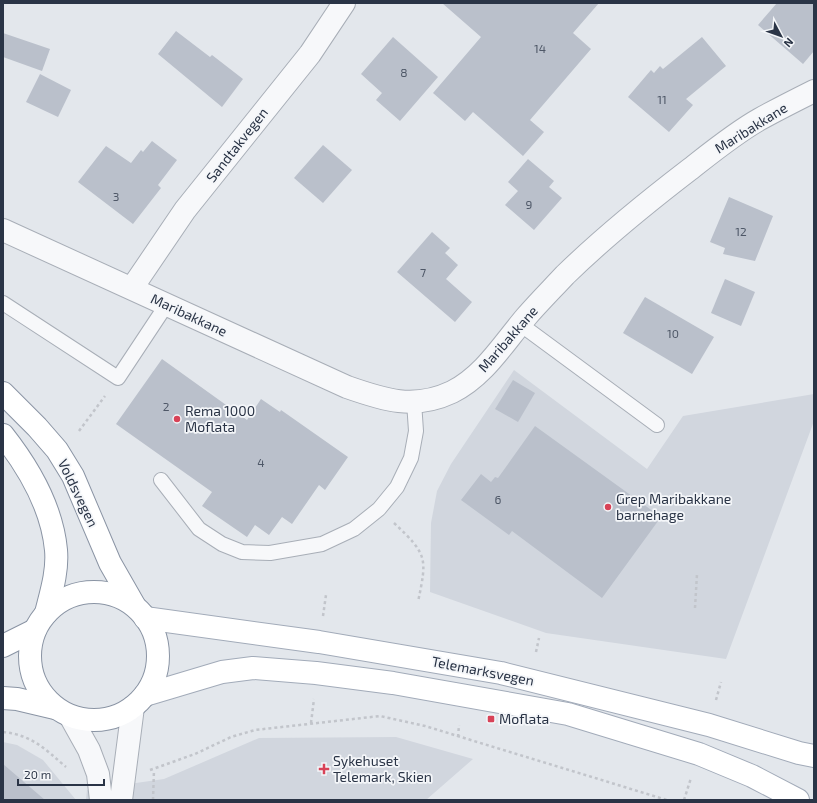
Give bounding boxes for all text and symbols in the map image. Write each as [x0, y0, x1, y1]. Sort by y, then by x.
north arrow [761, 16, 801, 56]
text: N [781, 36, 796, 50]
house number: 14 [534, 41, 546, 55]
house number: 8 [400, 65, 408, 79]
house number: 11 [657, 92, 667, 106]
street label: Maribakkane [711, 99, 790, 157]
street label: Sandtakvegen [202, 104, 271, 185]
house number: 3 [113, 189, 119, 203]
house number: 9 [526, 197, 533, 211]
house number: 12 [735, 224, 747, 238]
house number: 7 [420, 265, 426, 279]
street label: Maribakkane [148, 289, 230, 340]
street label: Maribakkane [474, 302, 541, 375]
house number: 10 [667, 326, 679, 340]
house number: 2 [163, 399, 170, 413]
place label: Rema 1000 Moflata [185, 402, 255, 435]
marker: Rema 1000 Moflata [172, 414, 182, 424]
house number: 4 [257, 455, 265, 469]
street label: Voldsvegen [55, 456, 102, 530]
place label: Grep Maribakkane barnehage [616, 490, 731, 523]
house number: 6 [495, 492, 502, 506]
marker: Grep Maribakkane barnehage [603, 502, 613, 512]
street label: Telemarksvegen [431, 652, 536, 689]
place label: Moflata [499, 710, 549, 727]
marker: Moflata [486, 714, 496, 724]
place label: Sykehuset Telemark, Skien [333, 752, 432, 785]
scale bar [18, 761, 104, 787]
marker: Sykehuset Telemark, Skien [318, 763, 330, 775]
text: 20 m [24, 767, 51, 781]

